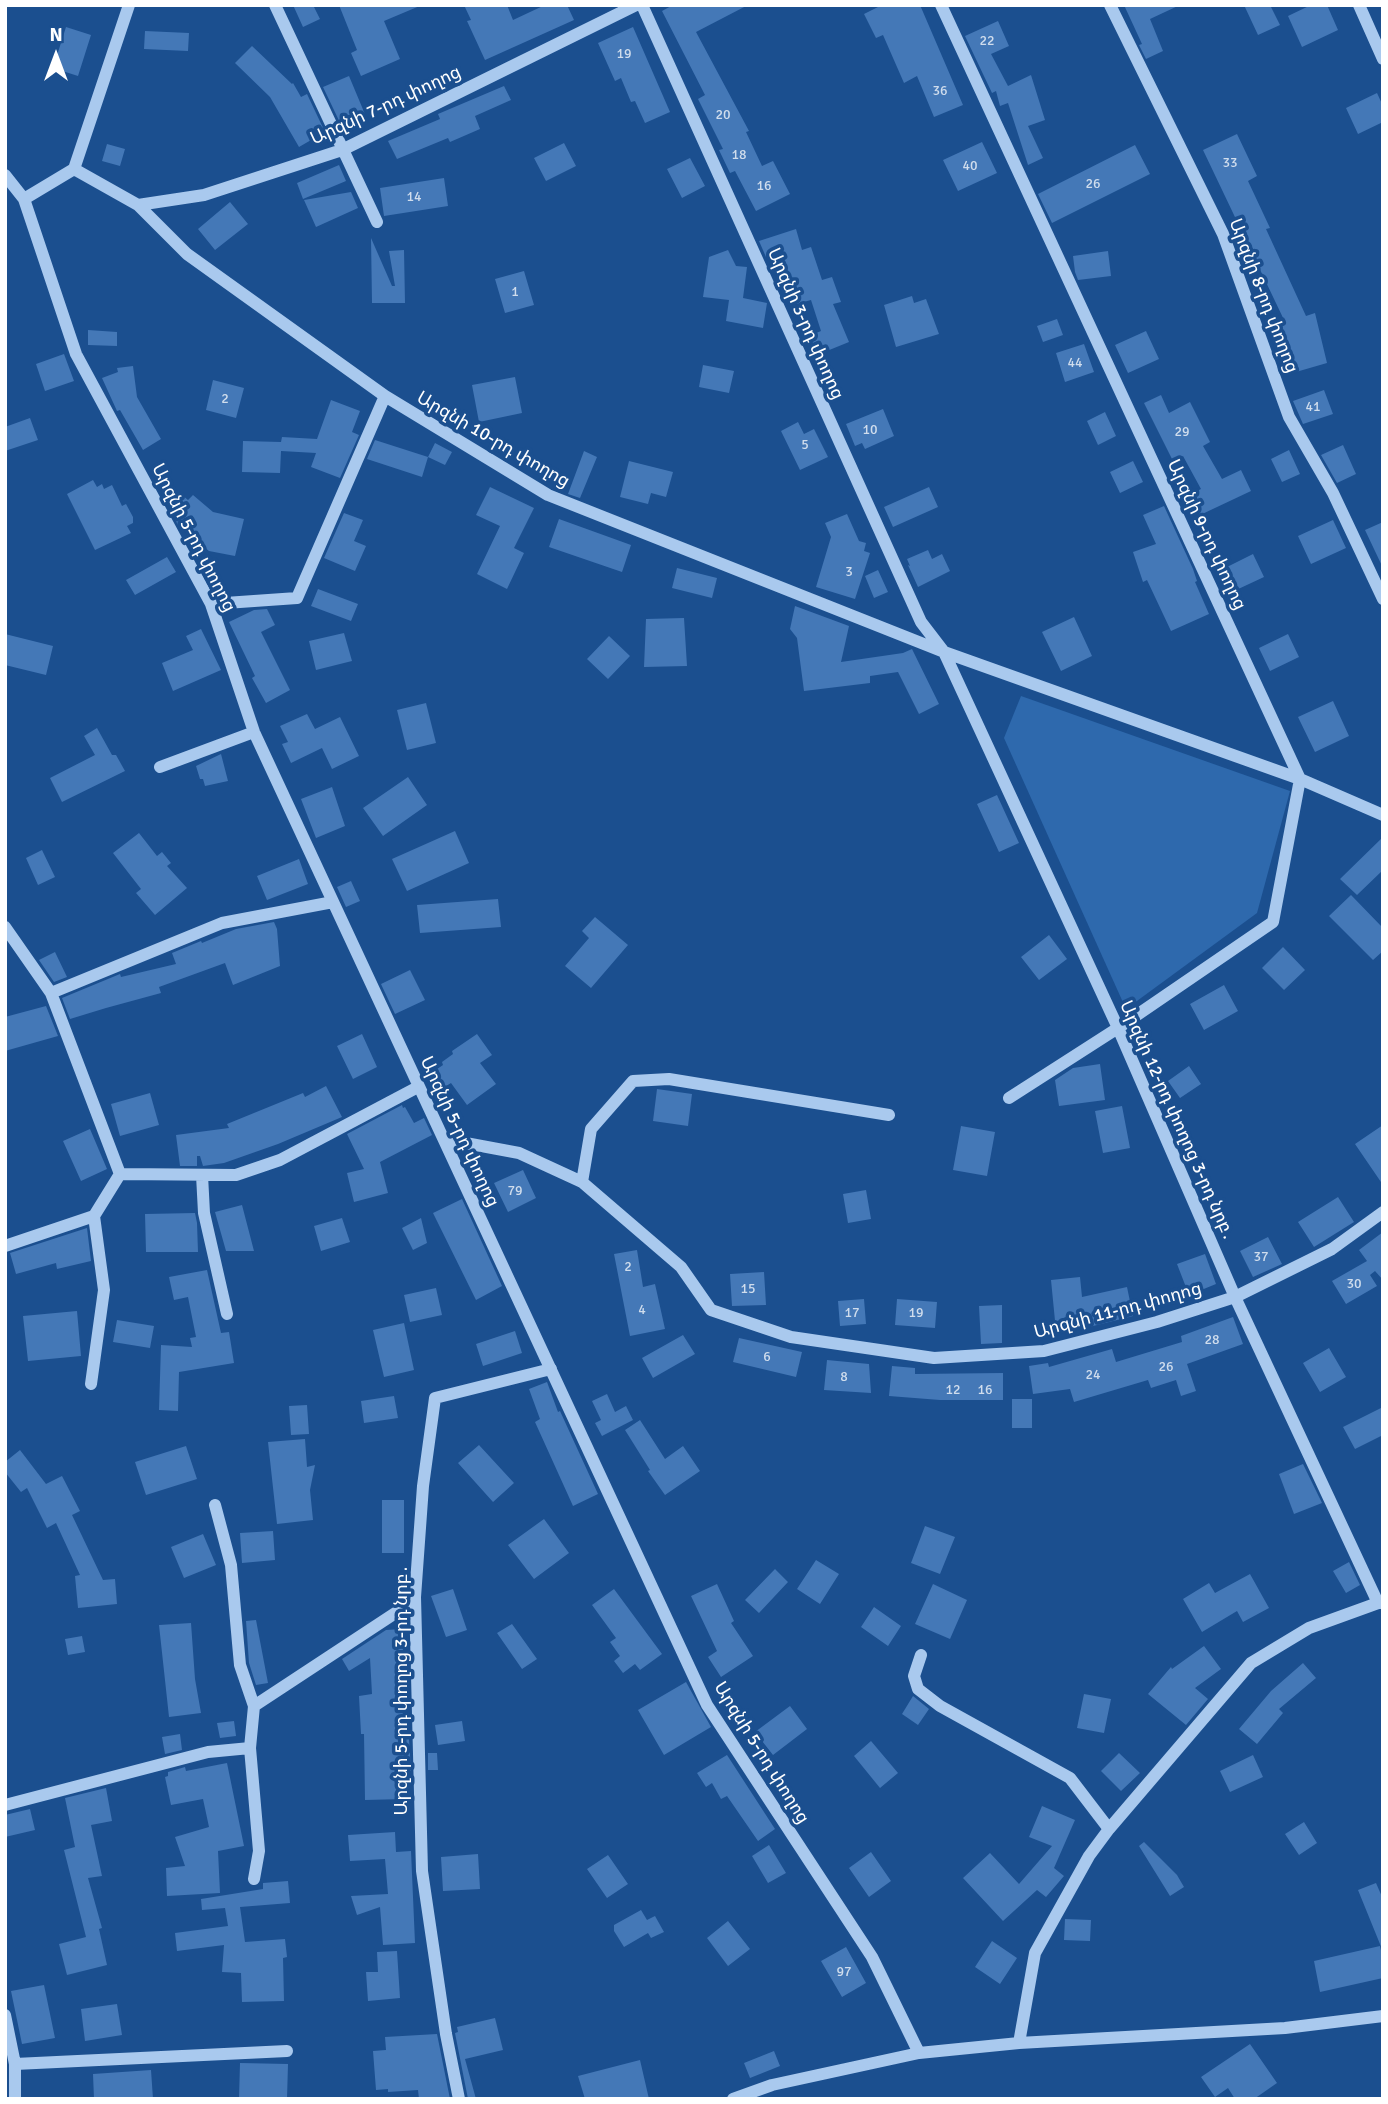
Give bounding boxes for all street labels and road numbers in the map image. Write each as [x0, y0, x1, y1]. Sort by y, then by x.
street label: Արզնի 7-րդ փողոց [307, 62, 465, 150]
street label: Արզնի 8-րդ փողոց [1224, 216, 1302, 376]
street label: Արզնի 3-րդ փողոց [762, 245, 848, 403]
street label: Արզնի 10-րդ փողոց [413, 387, 573, 493]
street label: Արզնի 9-րդ փողոց [1162, 456, 1250, 614]
street label: Արզնի 5-րդ փողոց [146, 460, 240, 616]
street label: Արզնի 12-րդ փողոց 3-րդ նրբ․ [1114, 997, 1240, 1245]
street label: Արզնի 5-րդ փողոց [415, 1053, 503, 1211]
street label: Արզնի 11-րդ փողոց [1032, 1278, 1204, 1344]
street label: Արզնի 5-րդ փողոց 3-րդ նրբ․ [391, 1564, 413, 1816]
street label: Արզնի 5-րդ փողոց [708, 1678, 814, 1828]

